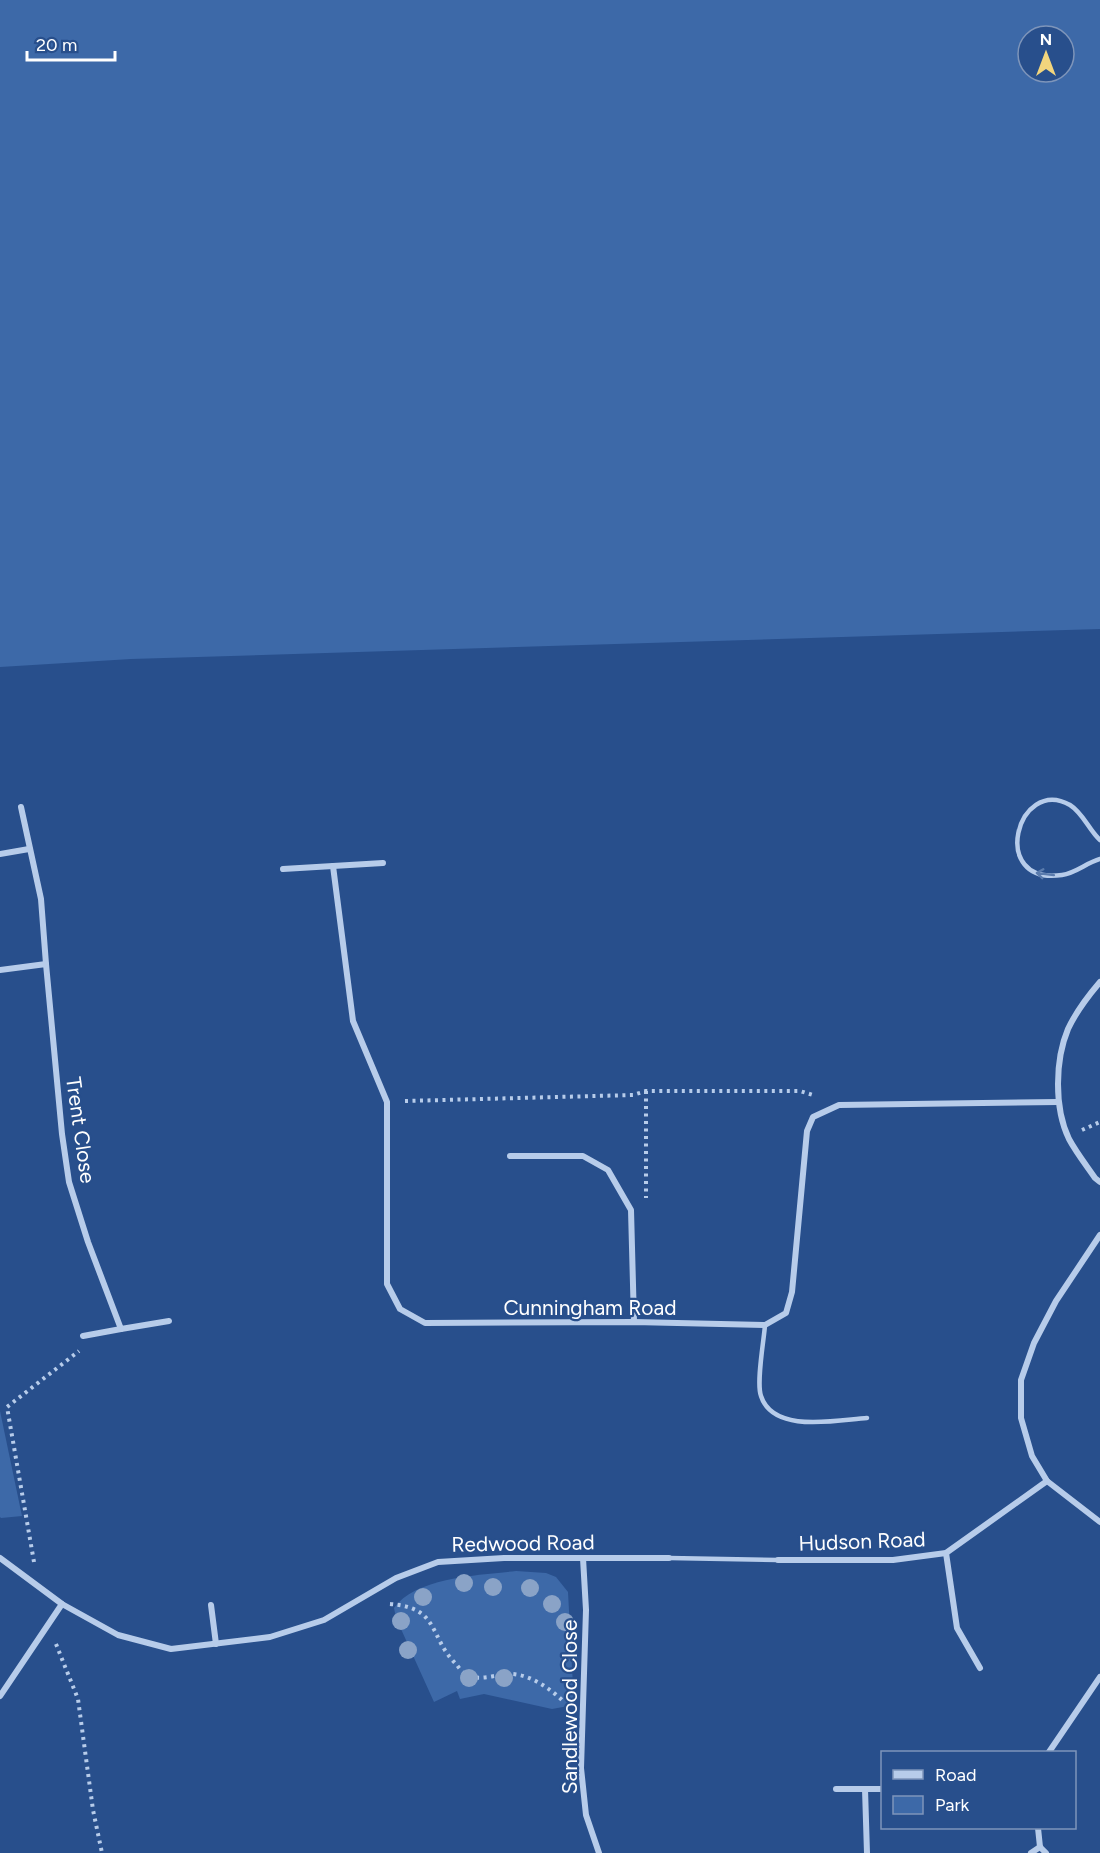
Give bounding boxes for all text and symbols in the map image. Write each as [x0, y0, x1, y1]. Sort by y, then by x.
scale bar [27, 24, 116, 62]
north arrow [1016, 24, 1076, 84]
text: N [1040, 30, 1052, 49]
text: 20 m [36, 34, 77, 56]
one-way arrow [1036, 868, 1056, 879]
street label: Trent Close [61, 1075, 101, 1185]
street label: Cunningham Road [503, 1295, 677, 1320]
street label: Hudson Road [798, 1526, 926, 1556]
street label: Redwood Road [451, 1529, 595, 1557]
street label: Sandlewood Close [557, 1620, 582, 1794]
legend [881, 1751, 1076, 1829]
text: Road [935, 1764, 976, 1786]
text: Park [935, 1794, 970, 1816]

